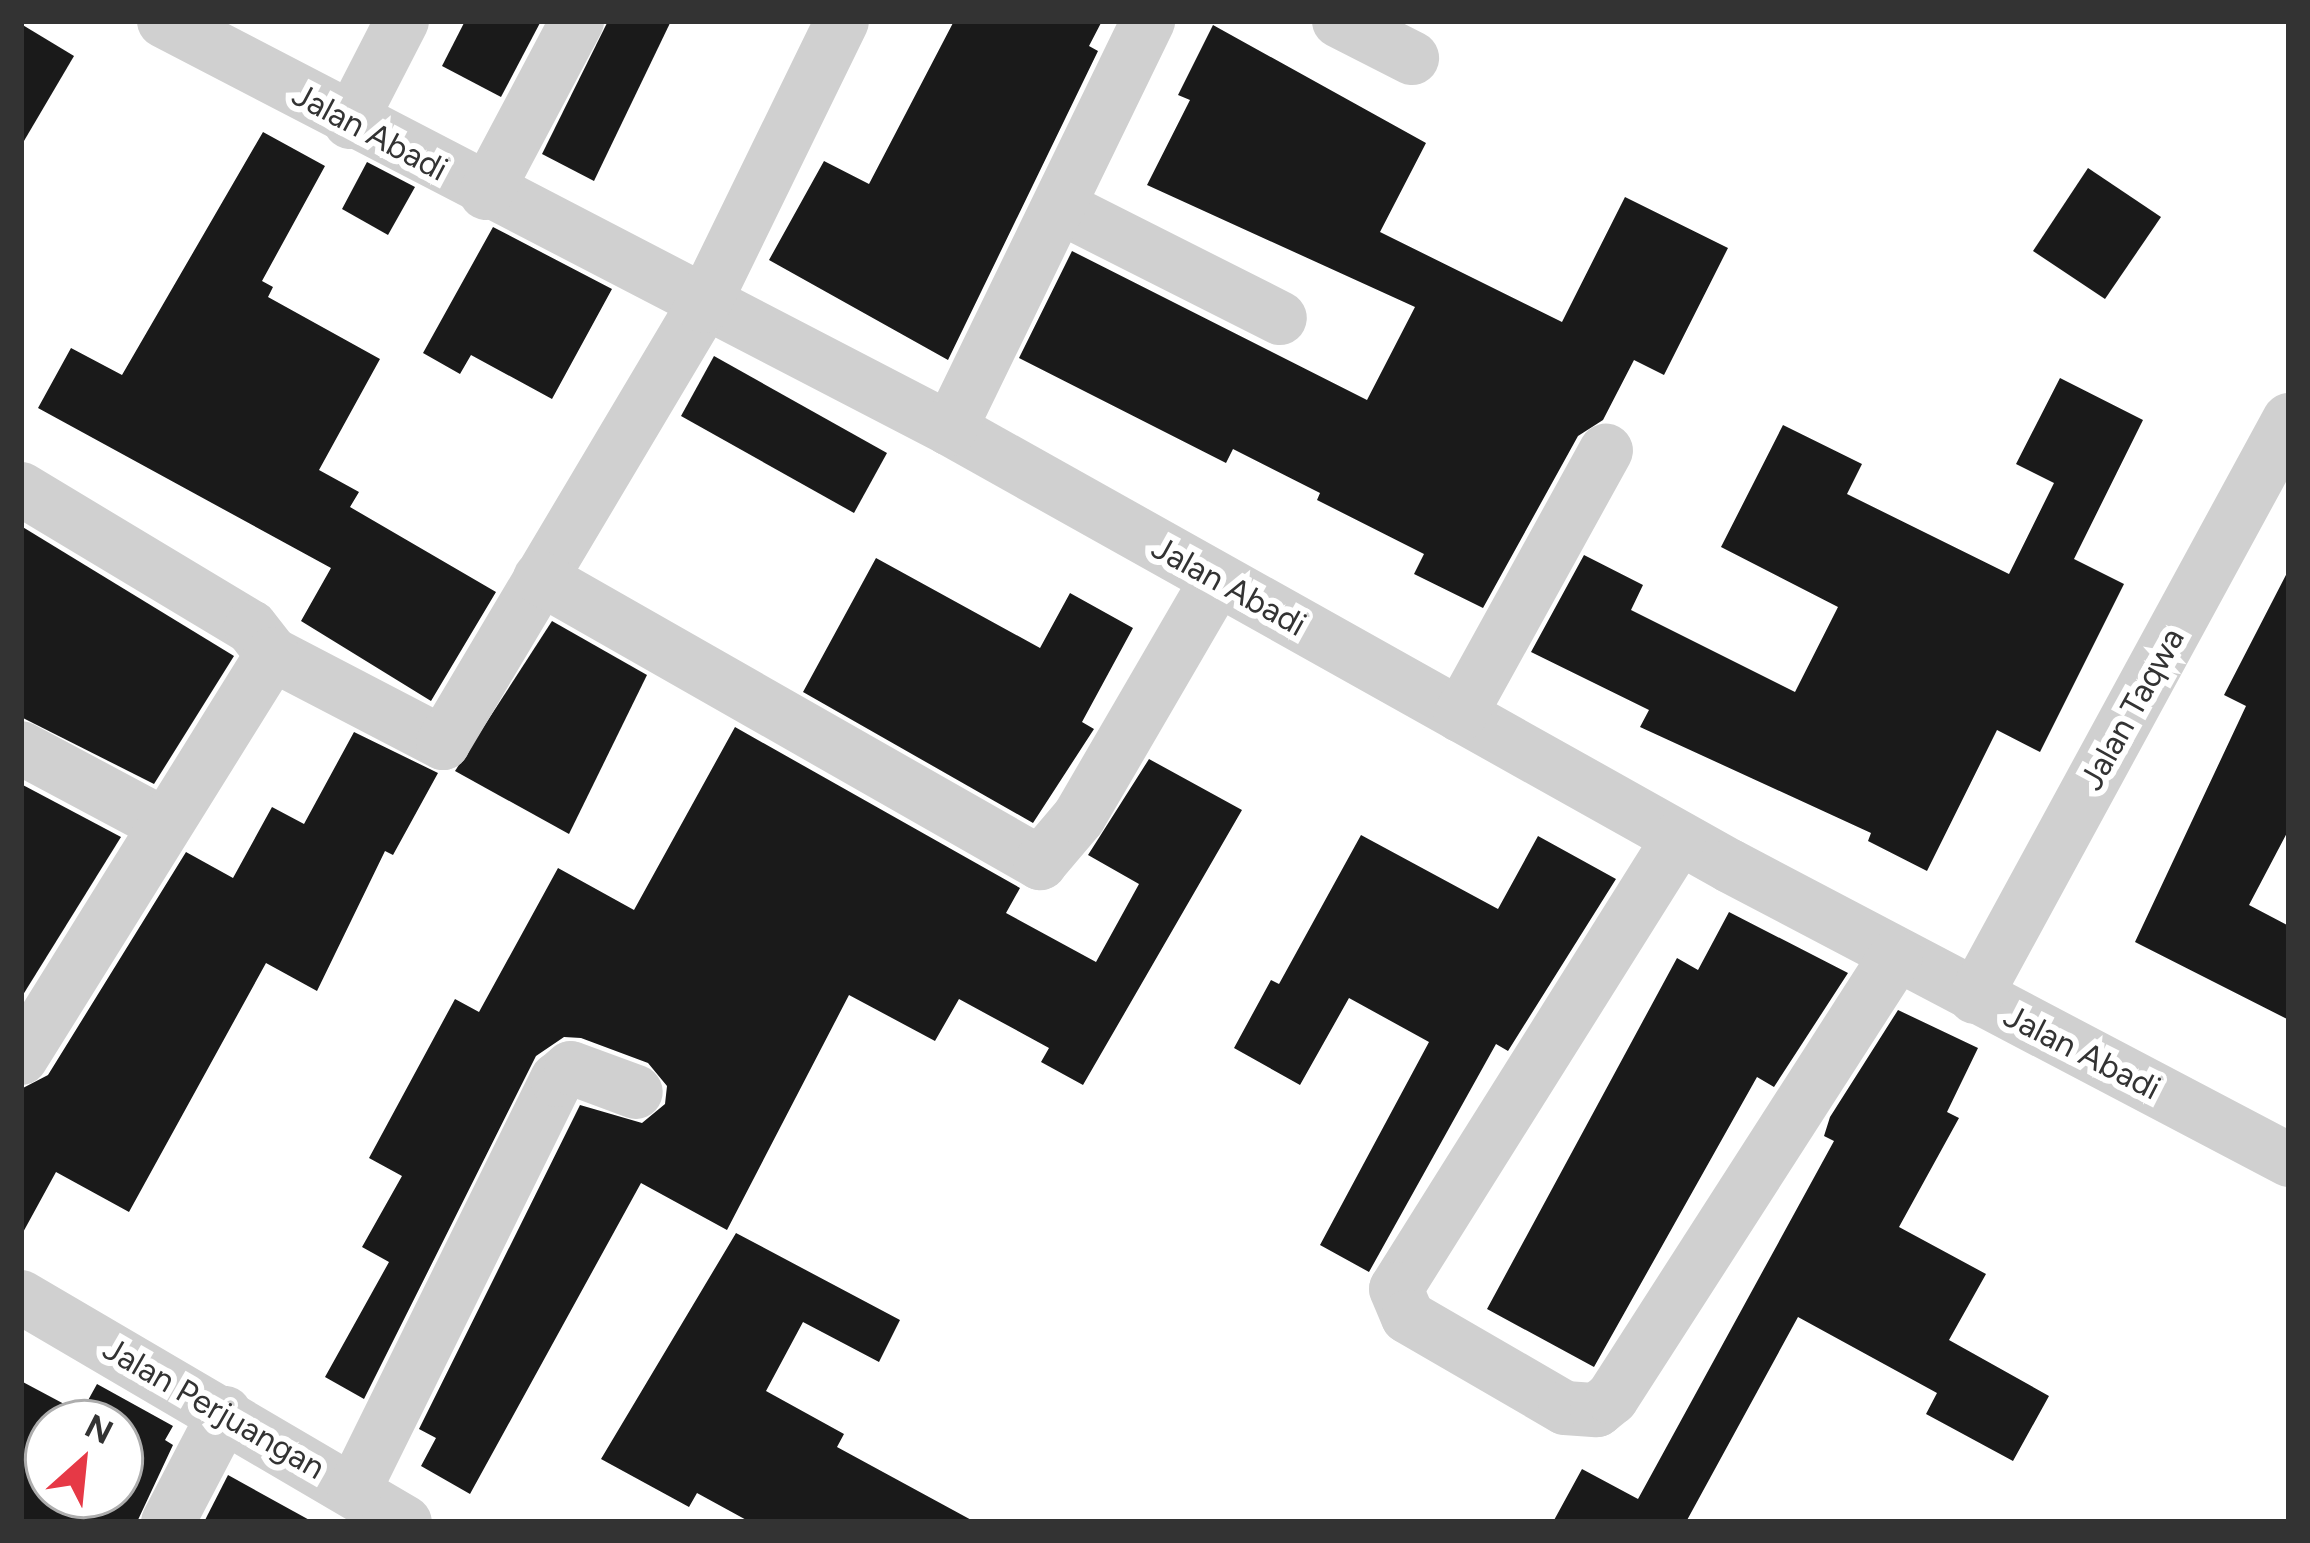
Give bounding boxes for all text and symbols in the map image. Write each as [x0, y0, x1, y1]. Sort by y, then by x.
street label: Jalan Abadi [286, 75, 454, 189]
street label: Jalan Abadi [1145, 527, 1313, 645]
street label: Jalan Taqwa [2071, 621, 2193, 797]
street label: Jalan Abadi [1997, 996, 2167, 1108]
street label: Jalan Perjuangan [96, 1328, 332, 1488]
north arrow [24, 1399, 144, 1519]
text: N [79, 1406, 119, 1452]

